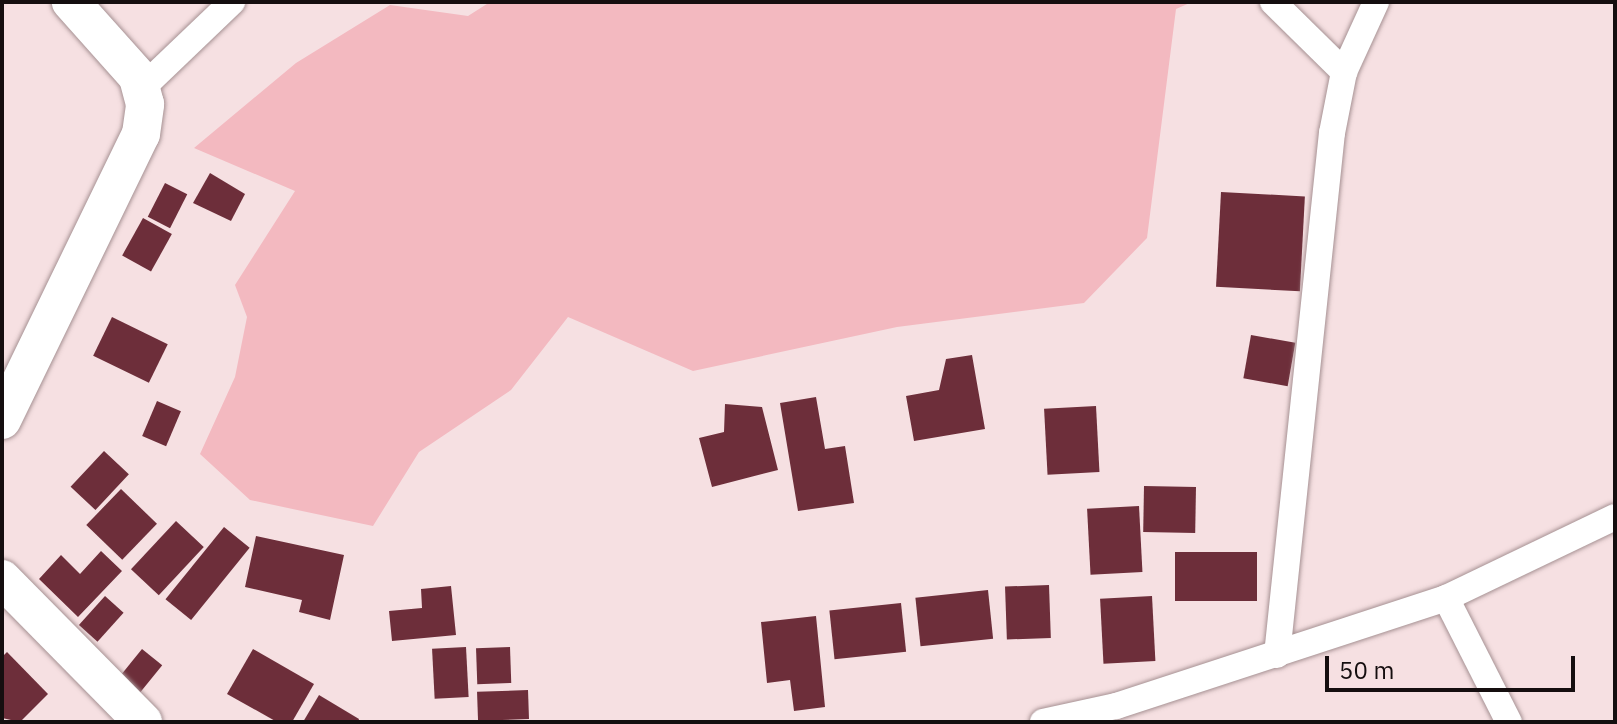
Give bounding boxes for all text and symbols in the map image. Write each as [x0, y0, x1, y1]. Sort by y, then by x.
scale bar [1329, 640, 1579, 690]
text: 50 m [1339, 654, 1394, 686]

